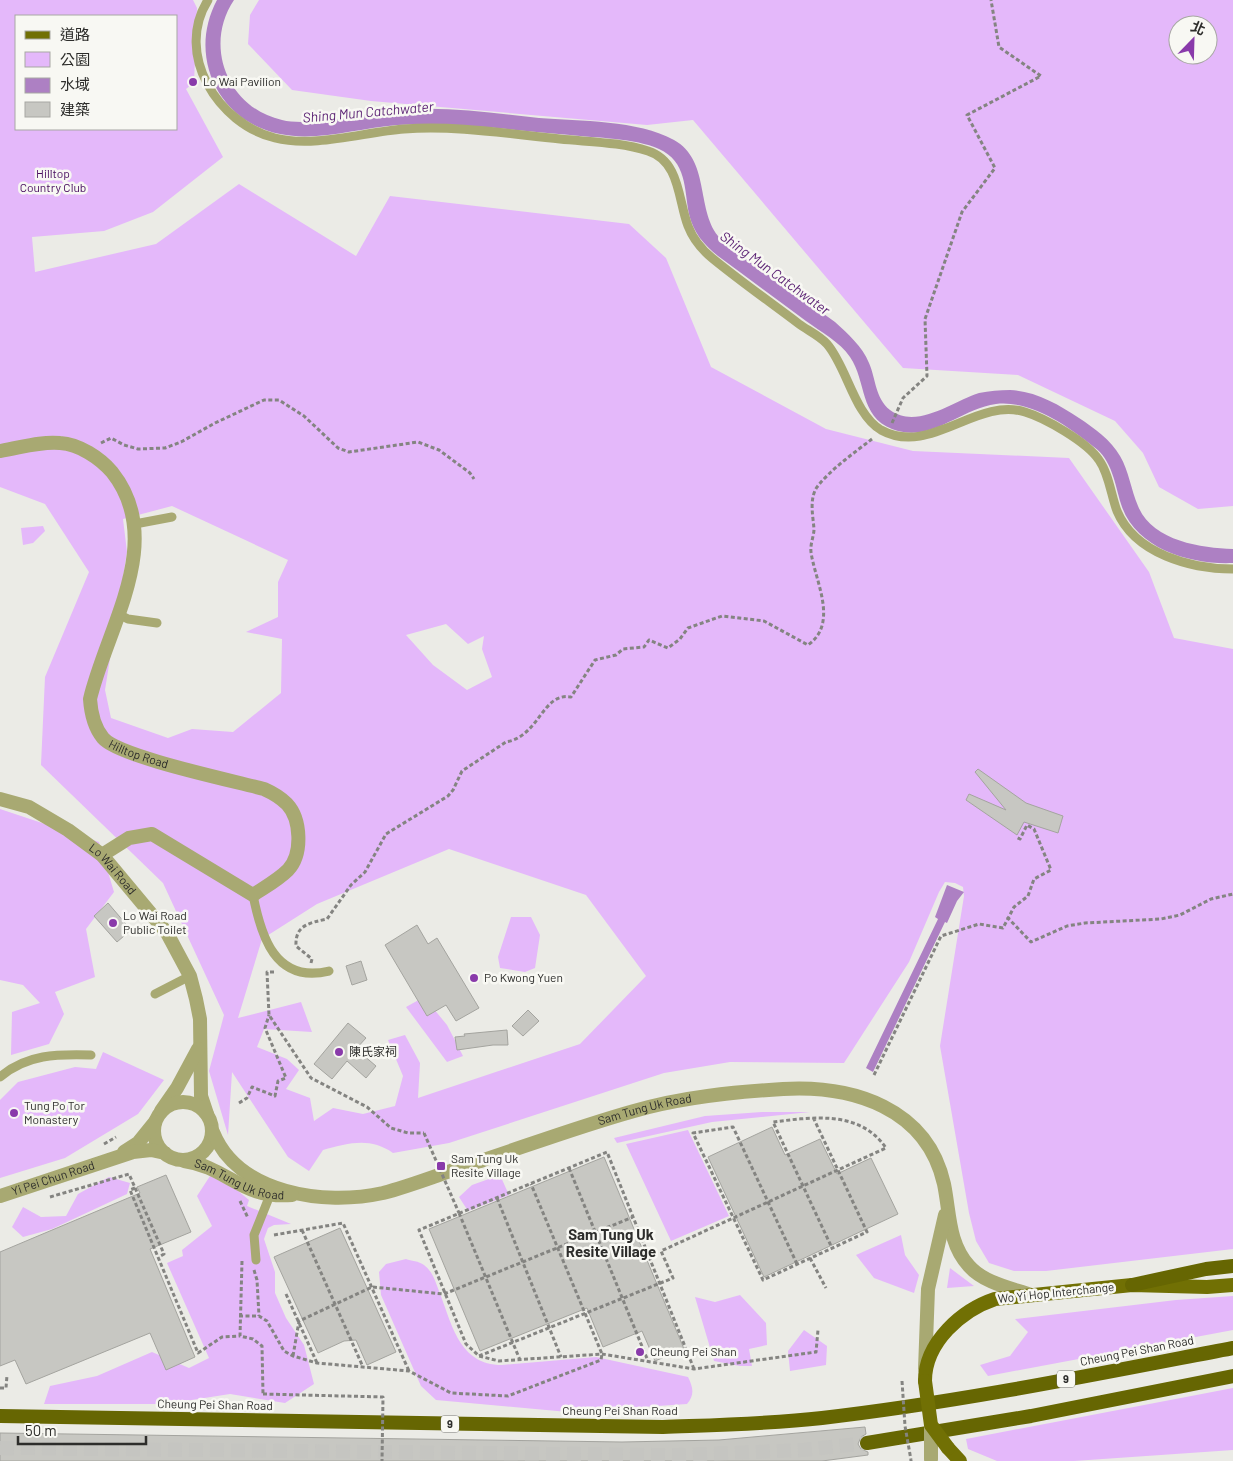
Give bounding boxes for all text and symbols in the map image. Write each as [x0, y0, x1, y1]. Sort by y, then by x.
legend [15, 15, 178, 130]
north arrow [1168, 15, 1218, 65]
text: 北 [1189, 17, 1208, 38]
text: 道路 [60, 25, 90, 43]
text: 公園 [60, 50, 90, 68]
place label: Lo Wai Pavilion [203, 74, 281, 88]
text: 水域 [60, 75, 90, 93]
marker: Lo Wai Pavilion [187, 76, 199, 88]
water label: Shing Mun Catchwater [302, 97, 435, 126]
text: 建築 [60, 100, 90, 118]
park label: Hilltop Country Club [20, 166, 86, 194]
water label: Shing Mun Catchwater [717, 227, 834, 319]
street label: Hilltop Road [106, 736, 170, 770]
street label: Lo Wai Road [87, 840, 140, 897]
place label: Lo Wai Road Public Toilet [123, 908, 187, 936]
marker: Lo Wai Road Public Toilet [107, 917, 119, 929]
place label: Po Kwong Yuen [484, 970, 563, 984]
marker: Po Kwong Yuen [468, 972, 480, 984]
place label: 陳氏家祠 [349, 1044, 397, 1058]
marker: 陳氏家祠 [333, 1046, 345, 1058]
street label: Sam Tung Uk Road [596, 1090, 693, 1127]
place label: Tung Po Tor Monastery [24, 1098, 85, 1126]
marker: Tung Po Tor Monastery [8, 1107, 20, 1119]
place label: Sam Tung Uk Resite Village [451, 1151, 521, 1179]
street label: Sam Tung Uk Road [193, 1155, 284, 1201]
street label: Yi Pei Chun Road [10, 1157, 96, 1198]
marker: Sam Tung Uk Resite Village [435, 1160, 447, 1172]
district label: Sam Tung Uk Resite Village [566, 1225, 656, 1260]
street label: Wo Yi Hop Interchange [997, 1279, 1115, 1305]
street label: Cheung Pei Shan Road [1079, 1332, 1195, 1368]
place label: Cheung Pei Shan [650, 1344, 737, 1358]
marker: Cheung Pei Shan [634, 1346, 646, 1358]
road number: 9 [1057, 1370, 1075, 1388]
street label: Cheung Pei Shan Road [157, 1396, 273, 1412]
street label: Cheung Pei Shan Road [562, 1403, 678, 1417]
scale bar [18, 1414, 145, 1446]
road number: 9 [441, 1416, 459, 1432]
text: 50 m [25, 1421, 57, 1439]

